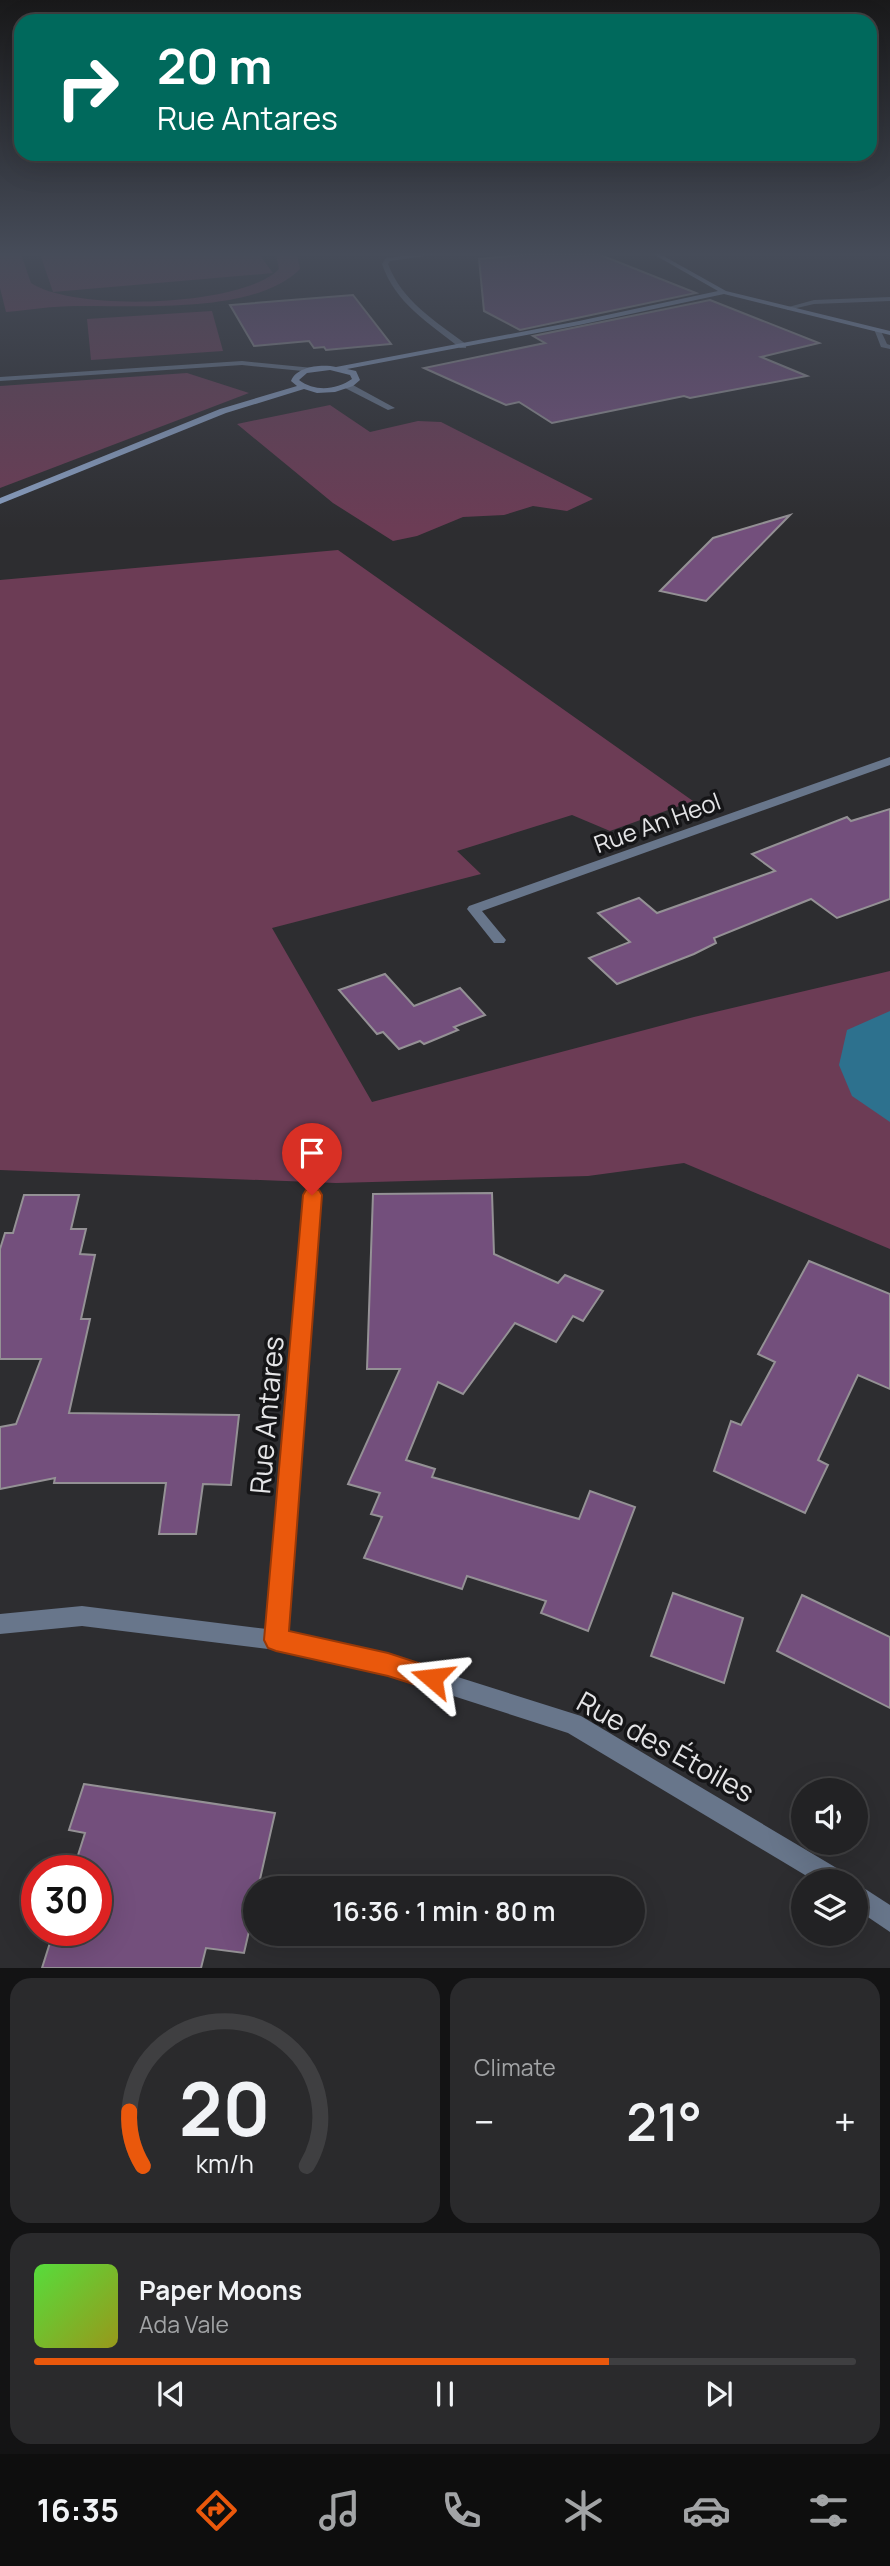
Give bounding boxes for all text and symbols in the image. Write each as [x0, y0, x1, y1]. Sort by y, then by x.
text: 20 m [157, 32, 272, 99]
icon: right [42, 42, 133, 133]
text: Rue Antares [157, 96, 338, 140]
street label: Rue An Heol [589, 784, 725, 860]
pin [282, 1123, 342, 1195]
icon: arrive [293, 1134, 331, 1172]
street label: Rue Antares [240, 1335, 292, 1495]
position arrow [395, 1641, 469, 1715]
street label: Rue des Étoiles [571, 1682, 761, 1810]
map controls [791, 1778, 868, 1946]
button: sound [791, 1778, 868, 1855]
speed limit sign: 30 [21, 1855, 112, 1946]
button: layers [791, 1869, 868, 1946]
text: 16:36 · 1 min · 80 m [332, 1893, 556, 1929]
text: Climate [474, 2051, 556, 2083]
text: 20 [179, 2059, 271, 2159]
text: 21° [626, 2086, 702, 2157]
text: − [474, 2095, 495, 2147]
text: + [834, 2095, 856, 2147]
text: km/h [196, 2146, 254, 2181]
text: Paper Moons [139, 2272, 302, 2308]
text: Ada Vale [139, 2308, 229, 2340]
icon: previous [152, 2375, 190, 2413]
icon: pause [426, 2375, 464, 2413]
icon: next [700, 2375, 738, 2413]
icon: directions [192, 2486, 241, 2535]
icon: music [315, 2486, 364, 2535]
icon: phone [437, 2486, 486, 2535]
icon: climate [559, 2486, 608, 2535]
icon: car [682, 2486, 731, 2535]
icon: filters [804, 2486, 853, 2535]
text: 16:35 [37, 2488, 119, 2532]

